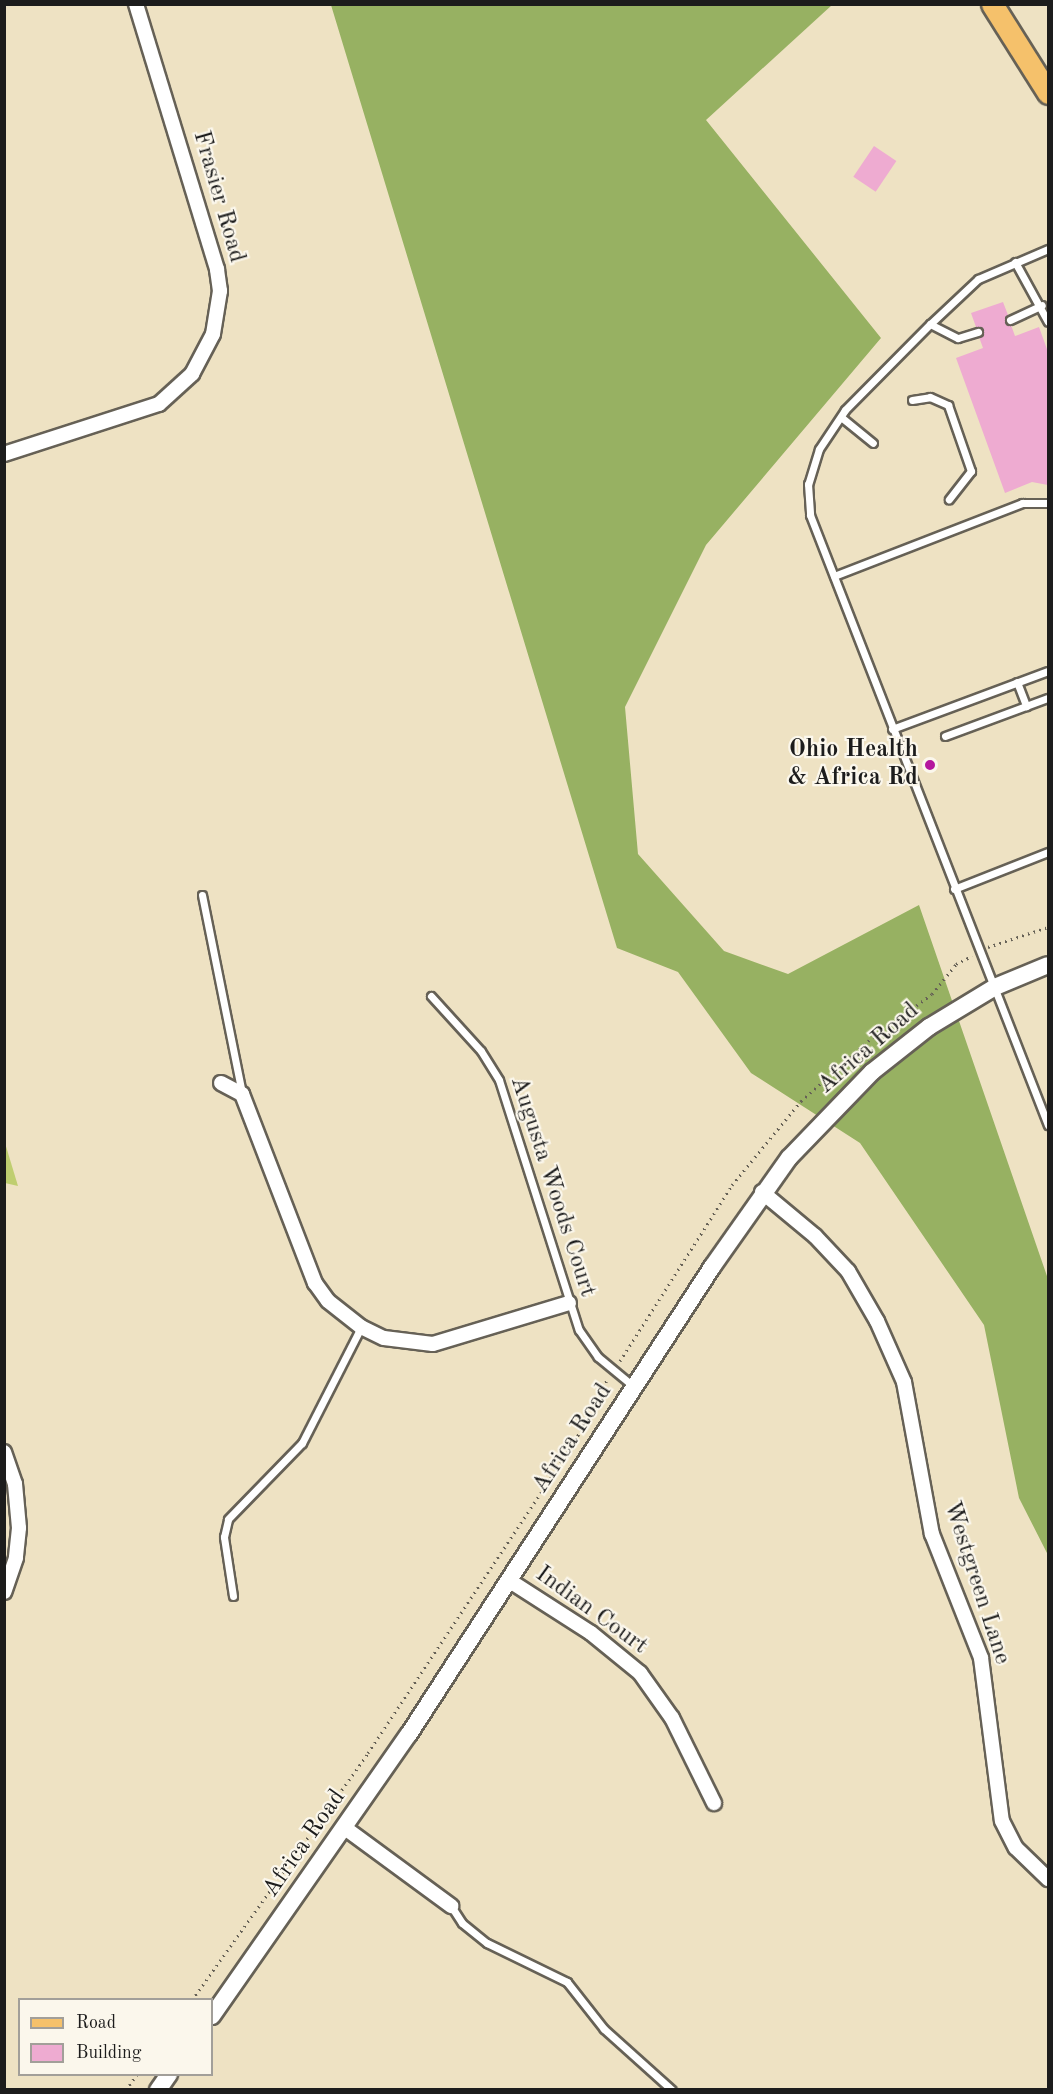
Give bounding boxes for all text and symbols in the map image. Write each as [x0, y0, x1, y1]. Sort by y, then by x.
street label: Frasier Road [185, 128, 251, 266]
place label: Ohio Health & Africa Rd [788, 737, 918, 793]
marker: Ohio Health & Africa Rd [923, 758, 937, 772]
street label: Africa Road [812, 997, 926, 1101]
street label: Augusta Woods Court [503, 1073, 601, 1301]
street label: Africa Road [527, 1379, 619, 1499]
street label: Westgreen Lane [936, 1498, 1016, 1668]
street label: Indian Court [529, 1561, 653, 1661]
street label: Africa Road [257, 1785, 353, 1903]
legend [18, 1998, 213, 2076]
text: Road [76, 2014, 116, 2032]
text: Building [76, 2044, 141, 2062]

